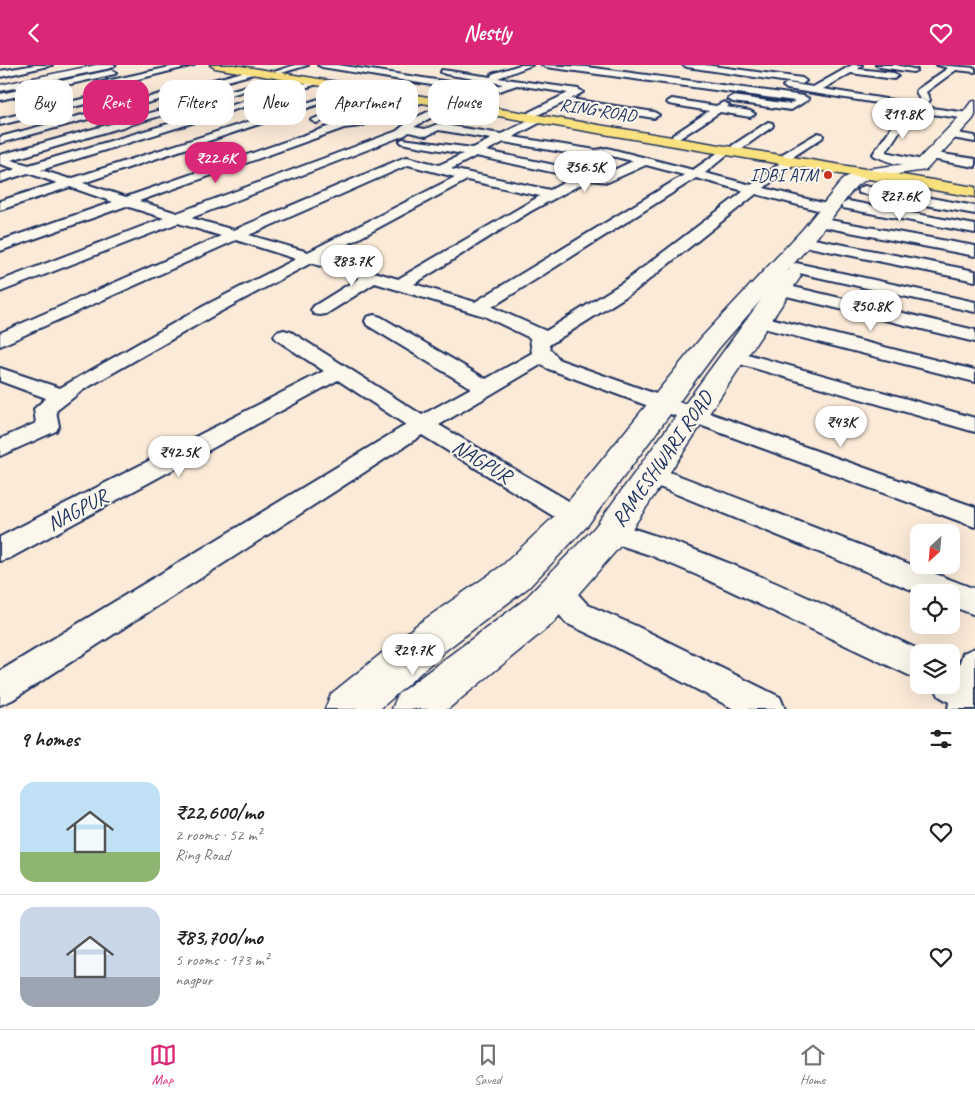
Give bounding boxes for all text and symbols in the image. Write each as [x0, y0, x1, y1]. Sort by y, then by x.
icon: back [20, 19, 48, 47]
text: Nestly [464, 19, 511, 47]
icon: heart [927, 19, 955, 47]
chip: Buy [15, 80, 73, 125]
chip: Rent [83, 80, 149, 125]
chip: Filters [159, 80, 234, 125]
chip: New [244, 80, 306, 125]
chip: Apartment [316, 80, 418, 125]
chip: House [428, 80, 499, 125]
street label: RING ROAD [558, 93, 639, 127]
pin: ₹19.8K [862, 97, 944, 140]
text: ₹19.8K [883, 104, 923, 124]
pin: ₹22.6K [175, 141, 257, 184]
text: ₹22.6K [196, 148, 236, 168]
pin: ₹56.5K [544, 151, 626, 193]
text: ₹56.5K [565, 157, 605, 177]
place label: IDBI ATM [750, 164, 820, 186]
marker: IDBI ATM [822, 169, 834, 181]
pin: ₹27.6K [859, 179, 941, 222]
text: ₹27.6K [880, 186, 920, 206]
pin: ₹83.7K [311, 245, 393, 287]
text: ₹83.7K [332, 251, 372, 271]
pin: ₹50.8K [830, 289, 912, 332]
text: ₹50.8K [851, 296, 891, 316]
street label: RAMESHWARI ROAD [606, 385, 719, 532]
pin: ₹43K [811, 405, 871, 448]
text: ₹43K [826, 412, 856, 432]
street label: NAGPUR [448, 433, 519, 490]
pin: ₹42.5K [138, 435, 220, 478]
text: ₹42.5K [159, 442, 199, 462]
street label: NAGPUR [42, 482, 114, 537]
north arrow [910, 524, 960, 574]
map controls [910, 524, 960, 694]
button: locate [910, 584, 960, 634]
pin: ₹29.7K [372, 633, 454, 676]
text: ₹29.7K [393, 640, 433, 660]
button: layers [910, 644, 960, 694]
icon: filters [927, 725, 955, 753]
text: 9 homes [20, 726, 79, 752]
text: ₹22,600/mo [175, 799, 263, 825]
icon: home [60, 802, 120, 862]
icon: heart [927, 818, 955, 846]
text: 2 rooms · 52 m² [175, 825, 261, 845]
text: Ring Road [175, 845, 230, 865]
text: ₹83,700/mo [175, 924, 263, 950]
icon: home [60, 927, 120, 987]
icon: heart [927, 943, 955, 971]
text: 5 rooms · 173 m² [175, 950, 269, 970]
text: nagpur [175, 970, 213, 990]
tab: Map [149, 1041, 177, 1088]
tab: Saved [474, 1041, 502, 1088]
tab: Home [799, 1041, 827, 1088]

